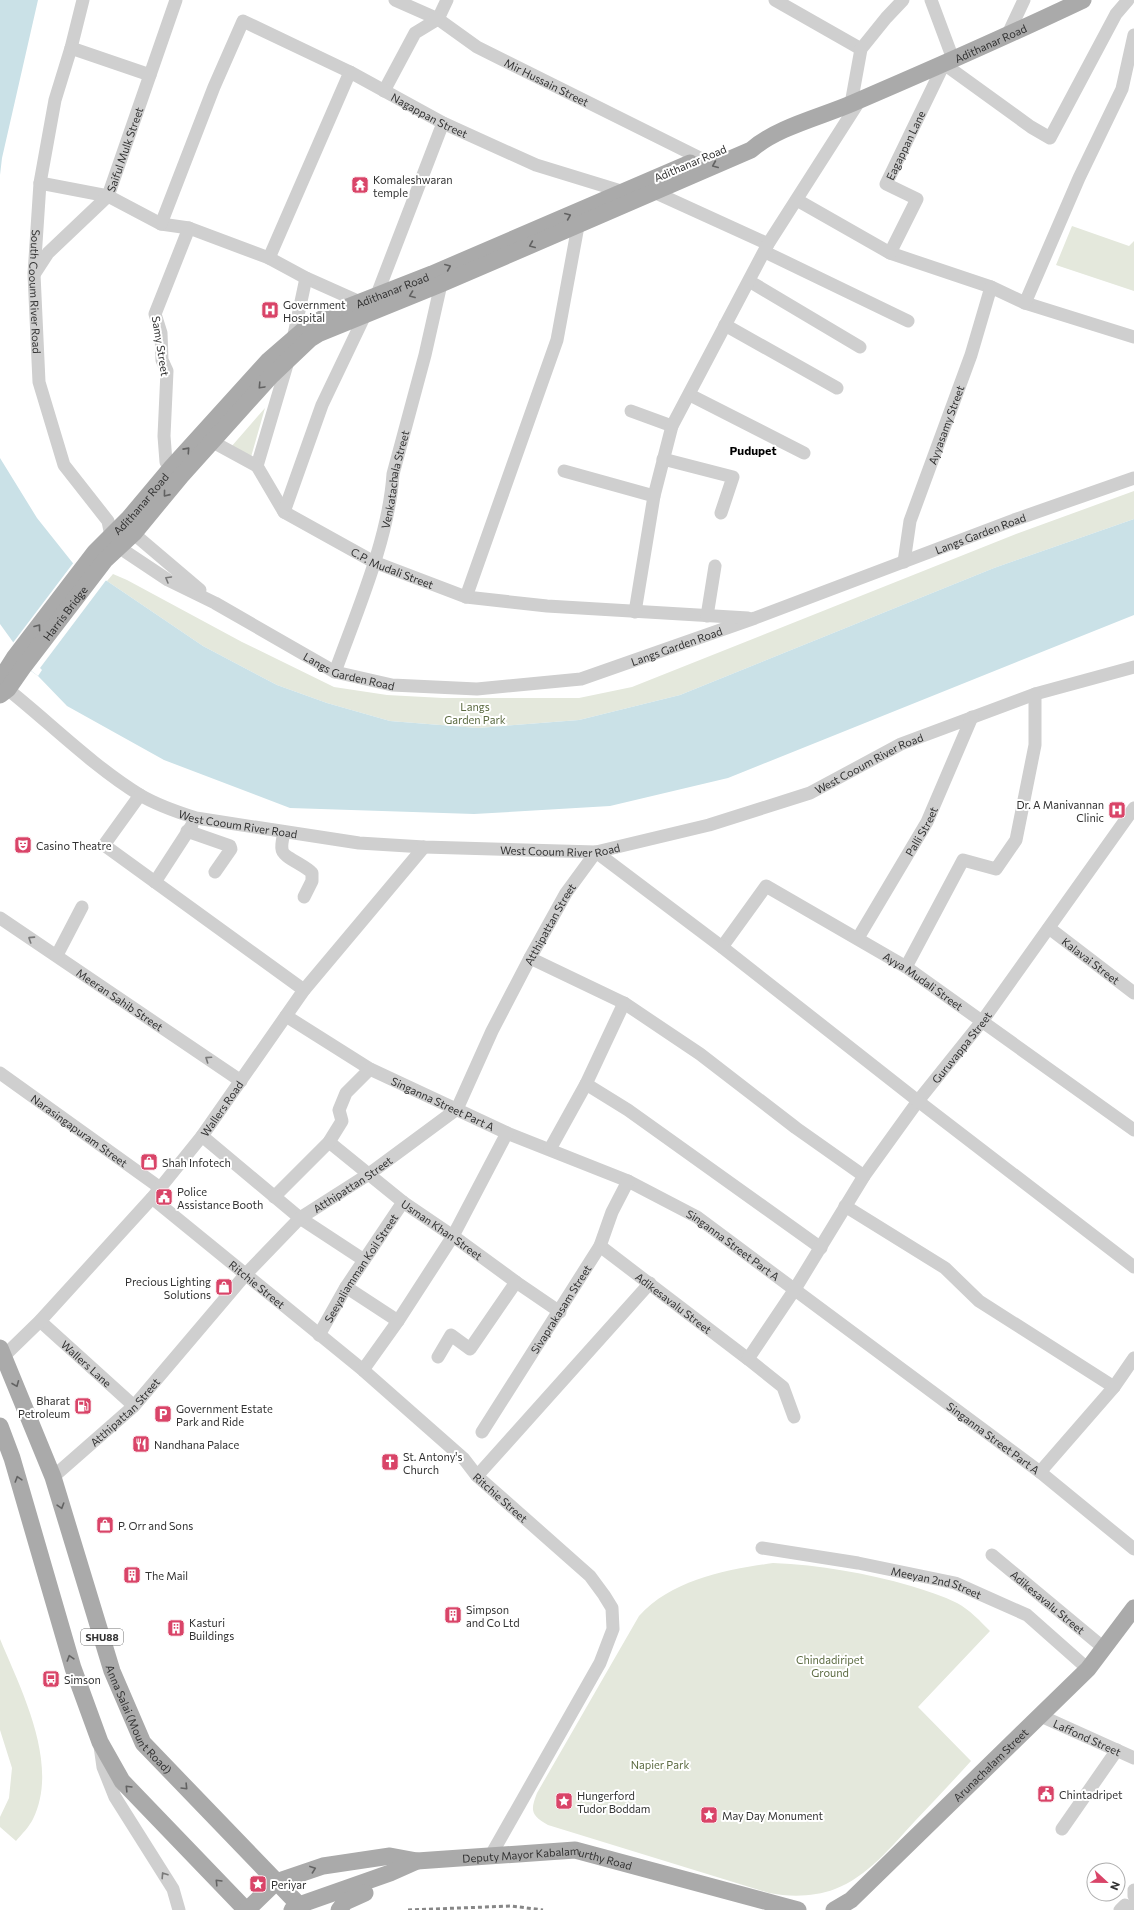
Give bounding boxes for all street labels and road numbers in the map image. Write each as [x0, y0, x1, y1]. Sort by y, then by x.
street label: Adithanar Road [952, 21, 1028, 65]
street label: Mir Hussain Street [503, 55, 592, 108]
street label: Nagappan Street [389, 90, 470, 140]
street label: Saiful Mulk Street [103, 105, 145, 194]
street label: Eagappan Lane [883, 108, 927, 182]
street label: Adithanar Road [652, 142, 728, 184]
street label: South Cooum River Road [27, 229, 44, 354]
street label: Adithanar Road [354, 269, 430, 310]
street label: Samy Street [150, 315, 172, 377]
street label: Ayyasamy Street [925, 383, 966, 466]
street label: Venkatachala Street [378, 428, 411, 530]
street label: Adithanar Road [110, 470, 171, 537]
street label: Langs Garden Road [933, 510, 1027, 556]
street label: C.P. Mudali Street [349, 544, 436, 591]
street label: Harris Bridge [40, 583, 90, 643]
street label: Langs Garden Road [629, 624, 724, 668]
street label: Langs Garden Road [302, 649, 396, 692]
street label: West Cooum River Road [812, 730, 925, 796]
street label: Palli Street [902, 804, 940, 858]
street label: West Cooum River Road [177, 806, 298, 840]
street label: West Cooum River Road [500, 840, 621, 859]
street label: Atthipattan Street [521, 880, 578, 967]
street label: Kalavai Street [1060, 934, 1123, 987]
street label: Ayya Mudali Street [881, 949, 966, 1013]
street label: Meeran Sahib Street [74, 965, 166, 1033]
street label: Guruvappa Street [929, 1008, 994, 1086]
street label: Singanna Street Part A [389, 1073, 497, 1133]
street label: Wallers Road [197, 1078, 245, 1139]
street label: Narasingapuram Street [29, 1091, 131, 1169]
street label: Atthipattan Street [310, 1153, 395, 1215]
street label: Usman Khan Street [399, 1197, 486, 1262]
street label: Singanna Street Part A [685, 1206, 783, 1283]
street label: Seeyaliamman Koil Street [321, 1211, 400, 1324]
street label: Ritchie Street [227, 1257, 288, 1311]
street label: Sivaprakasam Street [527, 1262, 593, 1355]
street label: Adikesavalu Street [633, 1269, 715, 1336]
street label: Wallers Lane [59, 1337, 115, 1389]
street label: Atthipattan Street [87, 1375, 162, 1448]
street label: Singanna Street Part A [945, 1399, 1043, 1476]
street label: Ritchie Street [471, 1470, 531, 1525]
street label: Meeyan 2nd Street [890, 1563, 984, 1601]
street label: Adikesavalu Street [1009, 1567, 1088, 1636]
road number: SHU88 [81, 1629, 123, 1645]
street label: Anna Salai (Mount Road) [104, 1663, 175, 1776]
street label: Laffond Street [1052, 1716, 1124, 1758]
street label: Arunachalam Street [950, 1725, 1031, 1804]
street label: Deputy Mayor Kabalamurthy Road [462, 1843, 634, 1872]

